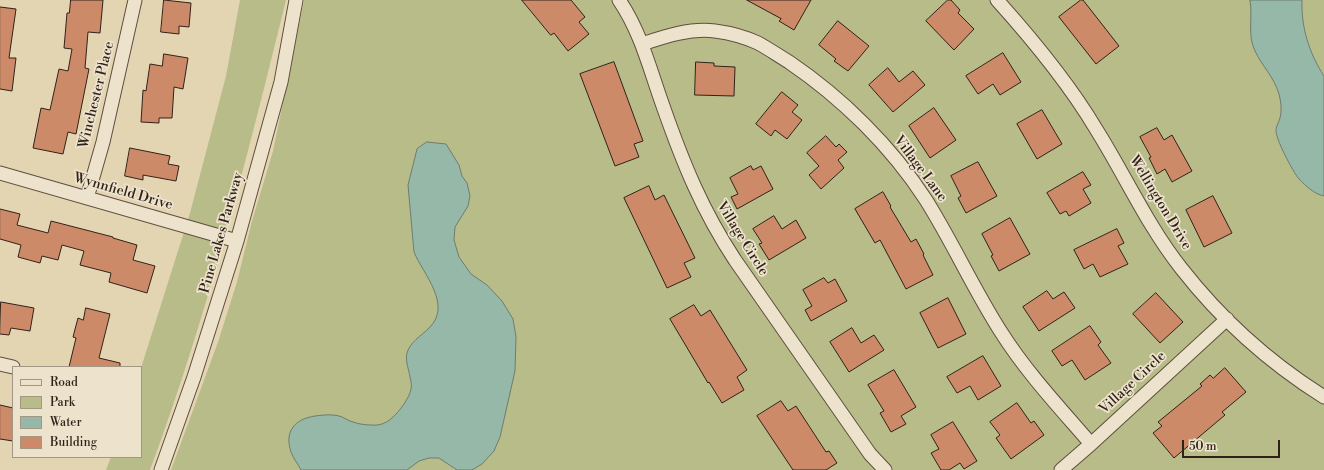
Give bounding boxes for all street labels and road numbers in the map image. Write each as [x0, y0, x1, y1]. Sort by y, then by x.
street label: Winchester Place [76, 40, 118, 150]
street label: Village Lane [890, 133, 950, 205]
street label: Wellington Drive [1125, 153, 1195, 253]
street label: Wynnfield Drive [72, 170, 174, 214]
street label: Pine Lakes Parkway [197, 171, 247, 295]
street label: Village Circle [712, 199, 772, 279]
street label: Village Circle [1096, 348, 1170, 418]

